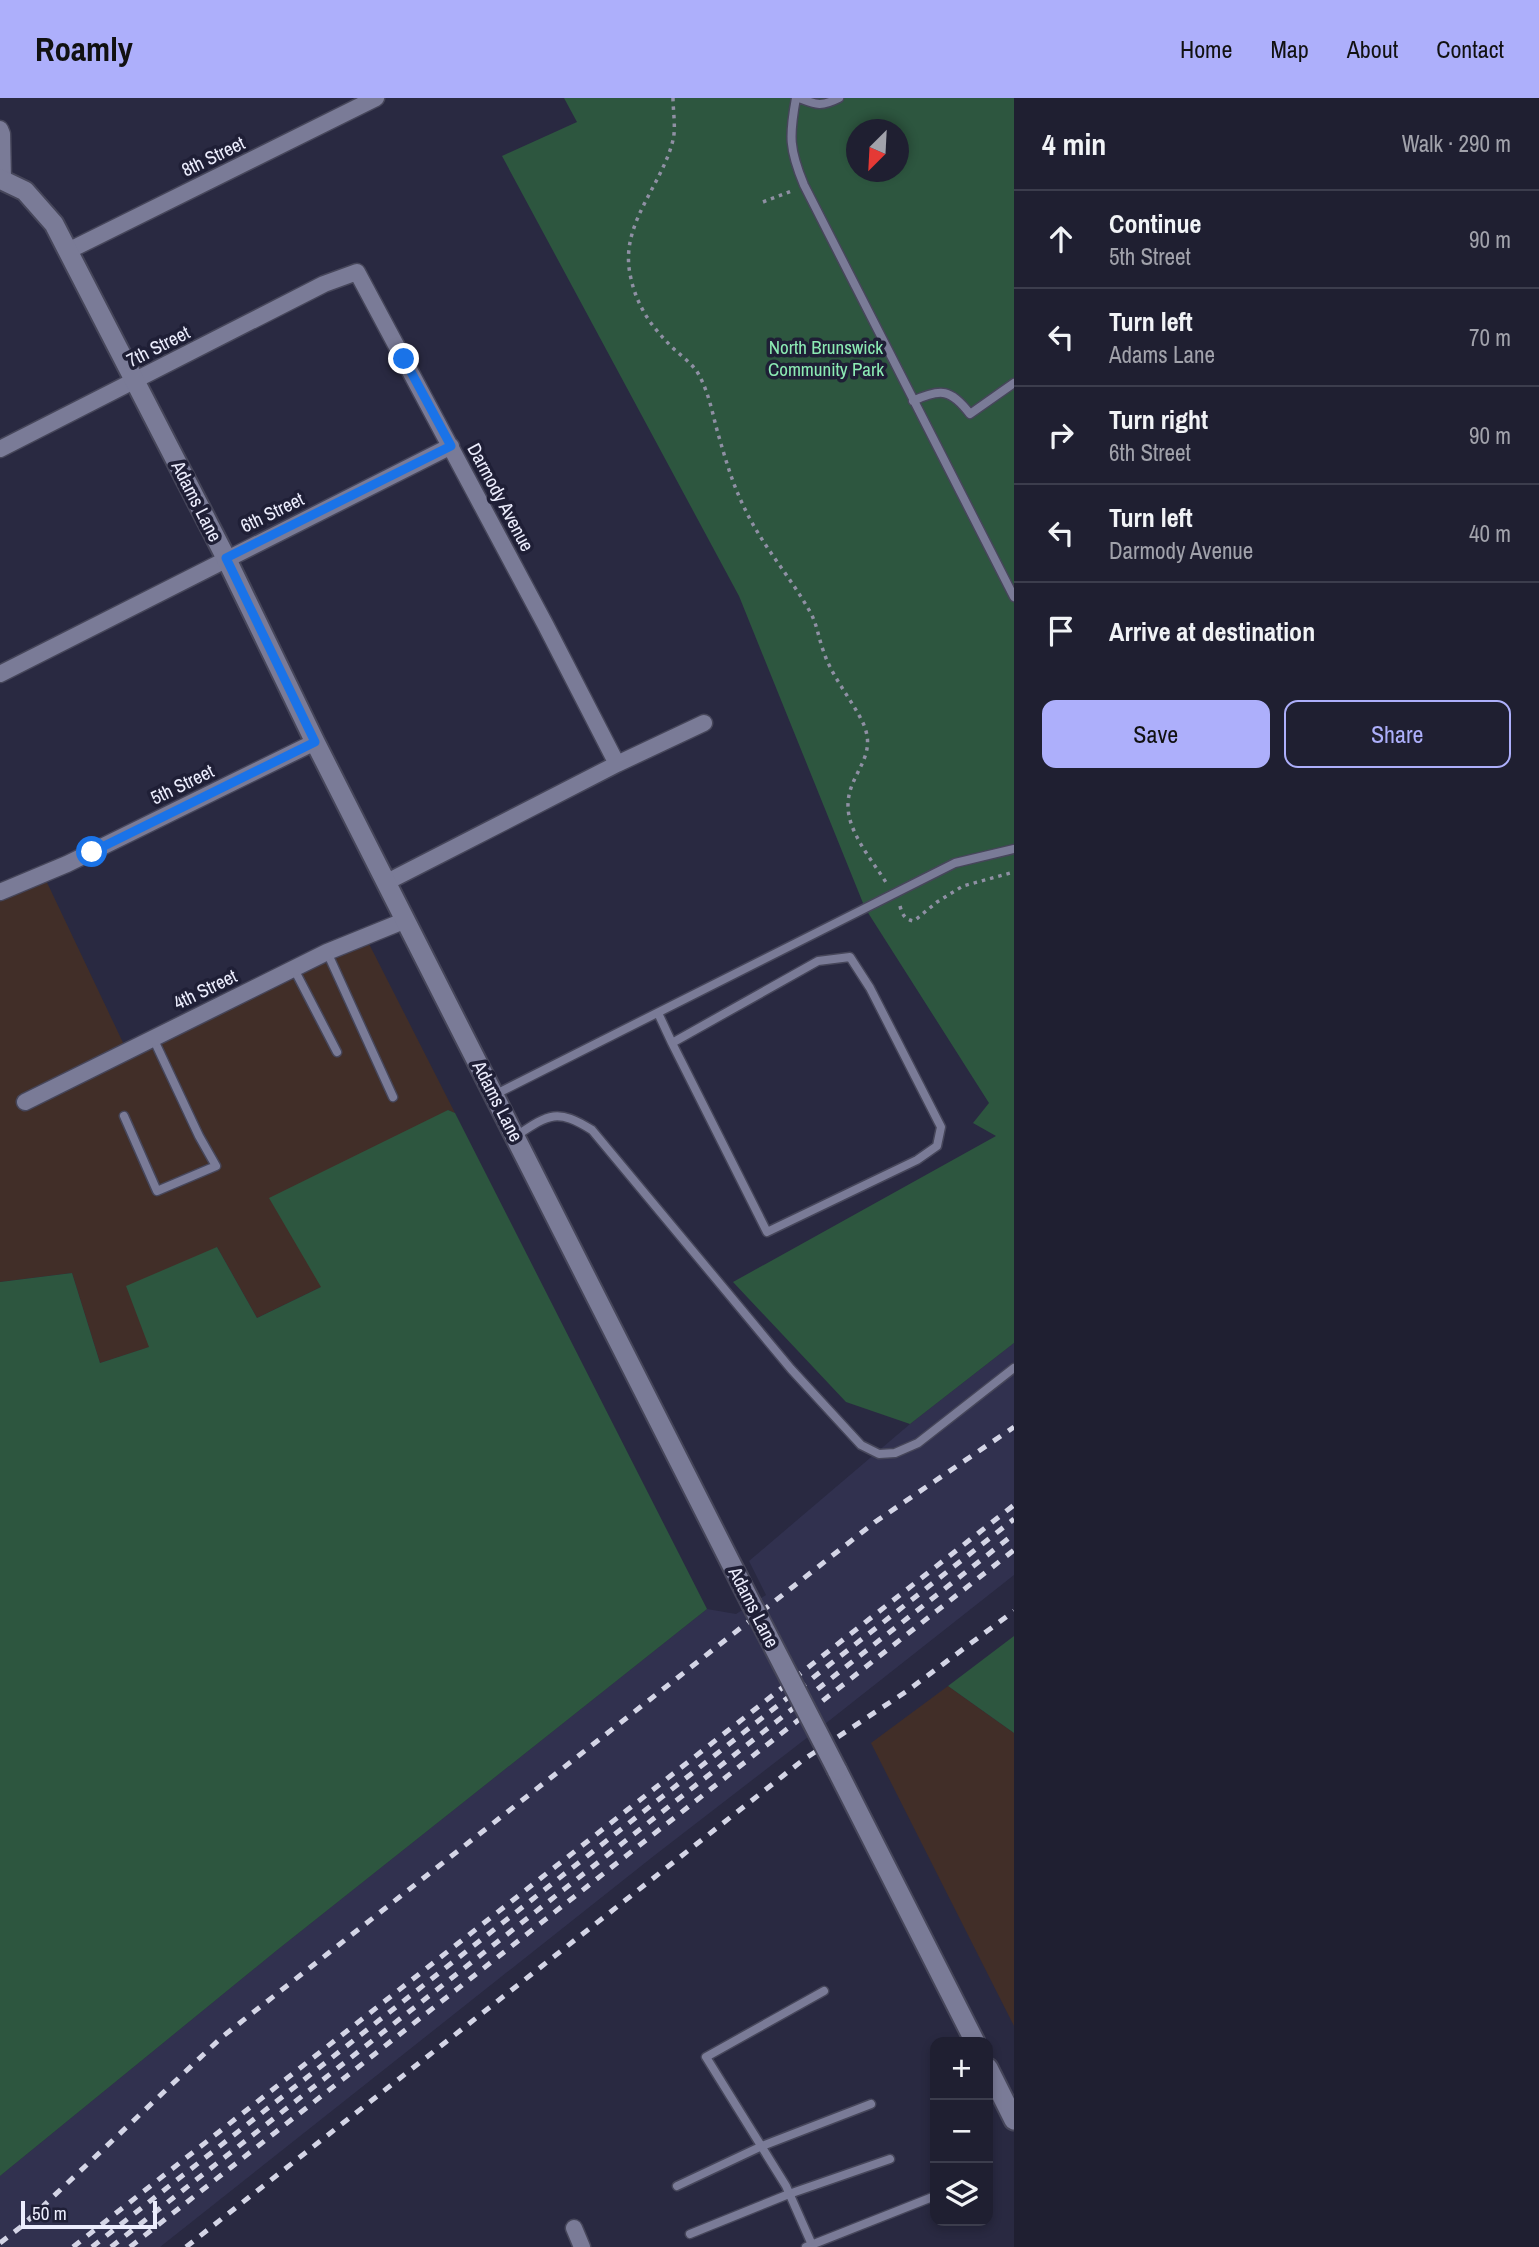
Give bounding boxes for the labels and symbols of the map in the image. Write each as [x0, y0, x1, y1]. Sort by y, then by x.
north arrow [846, 119, 909, 182]
street label: 8th Street [177, 129, 250, 182]
street label: 7th Street [122, 319, 195, 373]
park label: North Brunswick Community Park [768, 334, 884, 382]
route end [388, 343, 419, 374]
street label: Darmody Avenue [462, 438, 540, 556]
street label: Adams Lane [165, 455, 228, 546]
street label: 6th Street [236, 485, 309, 538]
street label: 5th Street [146, 757, 219, 810]
route start [76, 836, 107, 867]
street label: 4th Street [169, 962, 242, 1015]
street label: Adams Lane [466, 1055, 529, 1146]
street label: Adams Lane [722, 1561, 785, 1652]
scale bar [21, 2198, 158, 2230]

